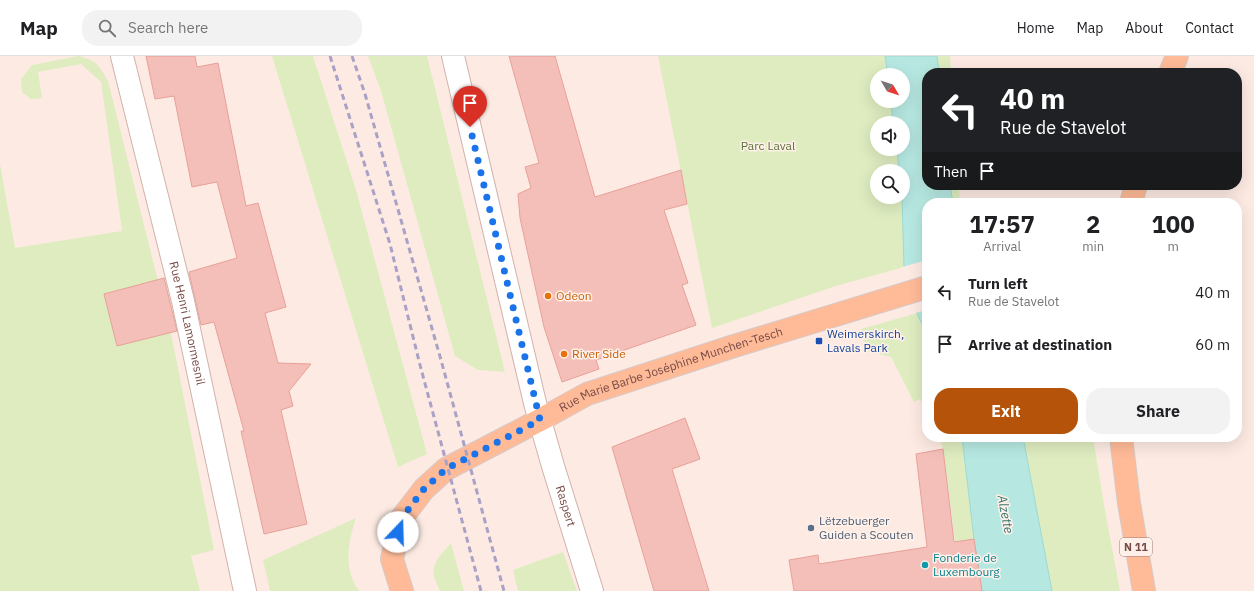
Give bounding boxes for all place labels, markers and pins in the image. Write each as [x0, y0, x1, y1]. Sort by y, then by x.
pin [453, 86, 487, 127]
place label: Odeon [556, 288, 592, 303]
marker: Odeon [543, 291, 553, 301]
place label: Weimerskirch, Lavals Park [827, 326, 904, 355]
marker: Weimerskirch, Lavals Park [814, 336, 824, 346]
place label: River Side [572, 346, 626, 361]
marker: River Side [559, 349, 569, 359]
place label: Lëtzebuerger Guiden a Scouten [819, 513, 914, 542]
marker: Lëtzebuerger Guiden a Scouten [806, 523, 816, 533]
place label: Fonderie de Luxembourg [933, 550, 1000, 579]
marker: Fonderie de Luxembourg [920, 560, 930, 570]

